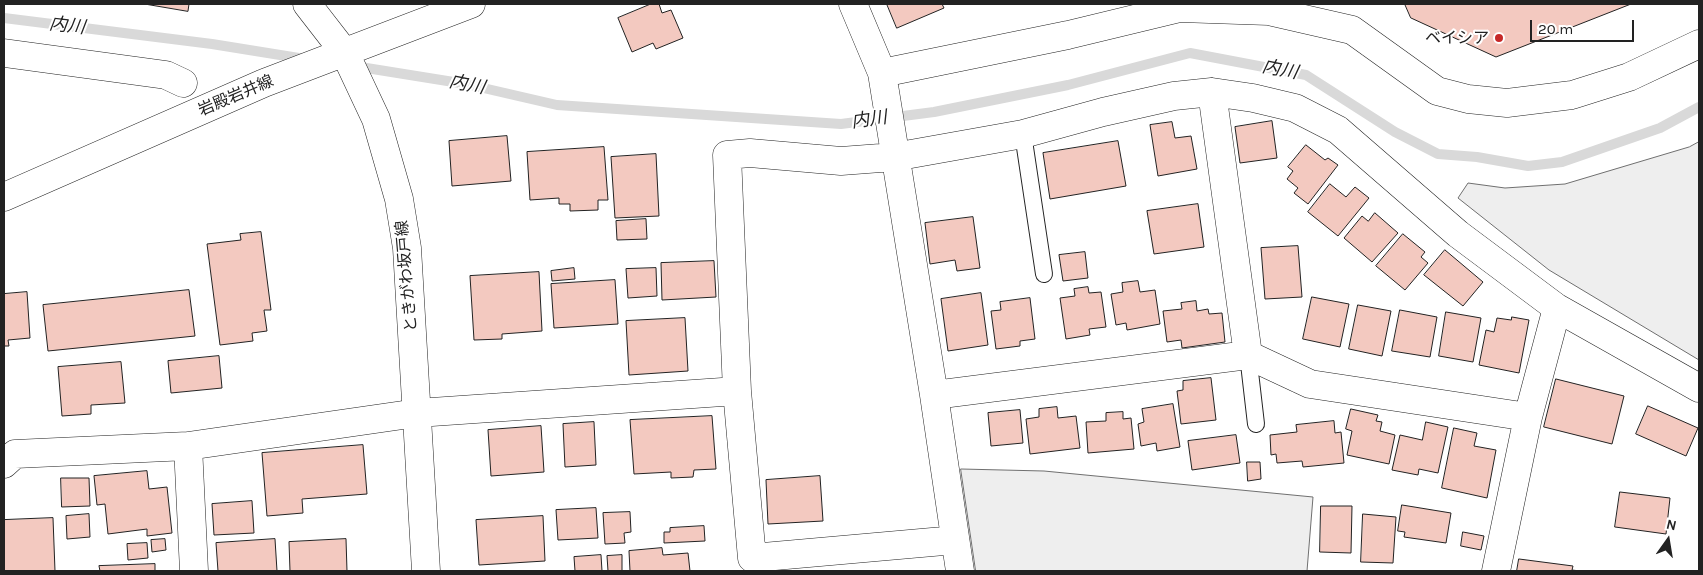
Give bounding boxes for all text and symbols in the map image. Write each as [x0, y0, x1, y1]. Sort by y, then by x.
scale bar [1533, 10, 1637, 42]
water label: 内川 [48, 13, 86, 39]
text: 20 m [1538, 20, 1573, 38]
place label: ベイシア [1425, 28, 1489, 48]
marker: ベイシア [1493, 32, 1505, 44]
water label: 内川 [1260, 56, 1300, 84]
water label: 内川 [447, 71, 487, 99]
street label: 岩殿岩井線 [195, 72, 277, 120]
water label: 内川 [850, 107, 888, 133]
street label: ときがわ坂戸線 [393, 219, 421, 333]
north arrow [1643, 515, 1693, 565]
text: N [1665, 515, 1678, 534]

